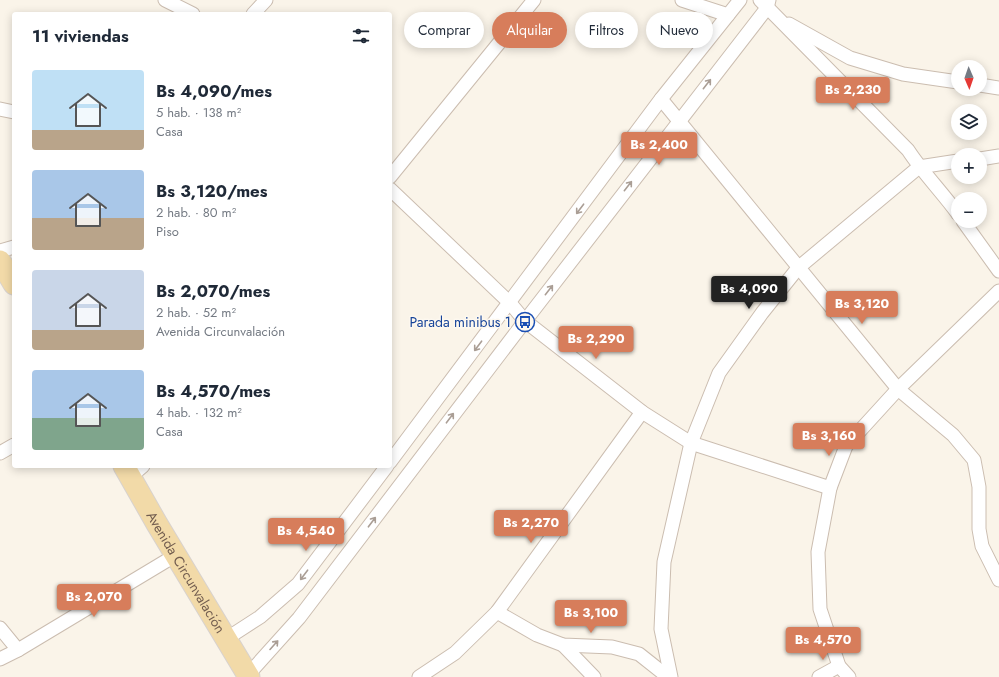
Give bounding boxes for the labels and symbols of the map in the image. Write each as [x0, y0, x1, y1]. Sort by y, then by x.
north arrow [951, 60, 987, 96]
pin: Bs 2,230 [812, 77, 894, 111]
one-way arrow [703, 78, 712, 89]
pin: Bs 2,400 [618, 132, 700, 166]
one-way arrow [624, 181, 632, 192]
one-way arrow [576, 203, 584, 214]
pin: Bs 4,090 [708, 276, 790, 310]
one-way arrow [544, 284, 553, 295]
pin: Bs 3,120 [821, 291, 903, 325]
bus stop icon: Parada minibus 1 [514, 311, 536, 333]
place label: Parada minibus 1 [410, 312, 511, 332]
pin: Bs 2,290 [555, 326, 637, 360]
one-way arrow [473, 340, 482, 351]
one-way arrow [446, 413, 455, 424]
pin: Bs 3,160 [788, 423, 870, 457]
street label: Avenida Circunvalación [142, 508, 230, 637]
pin: Bs 2,270 [490, 510, 572, 544]
one-way arrow [368, 516, 376, 527]
pin: Bs 4,540 [265, 518, 347, 552]
one-way arrow [300, 570, 308, 581]
pin: Bs 2,070 [53, 584, 135, 618]
pin: Bs 3,100 [550, 600, 632, 634]
pin: Bs 4,570 [782, 627, 864, 661]
one-way arrow [269, 640, 278, 651]

